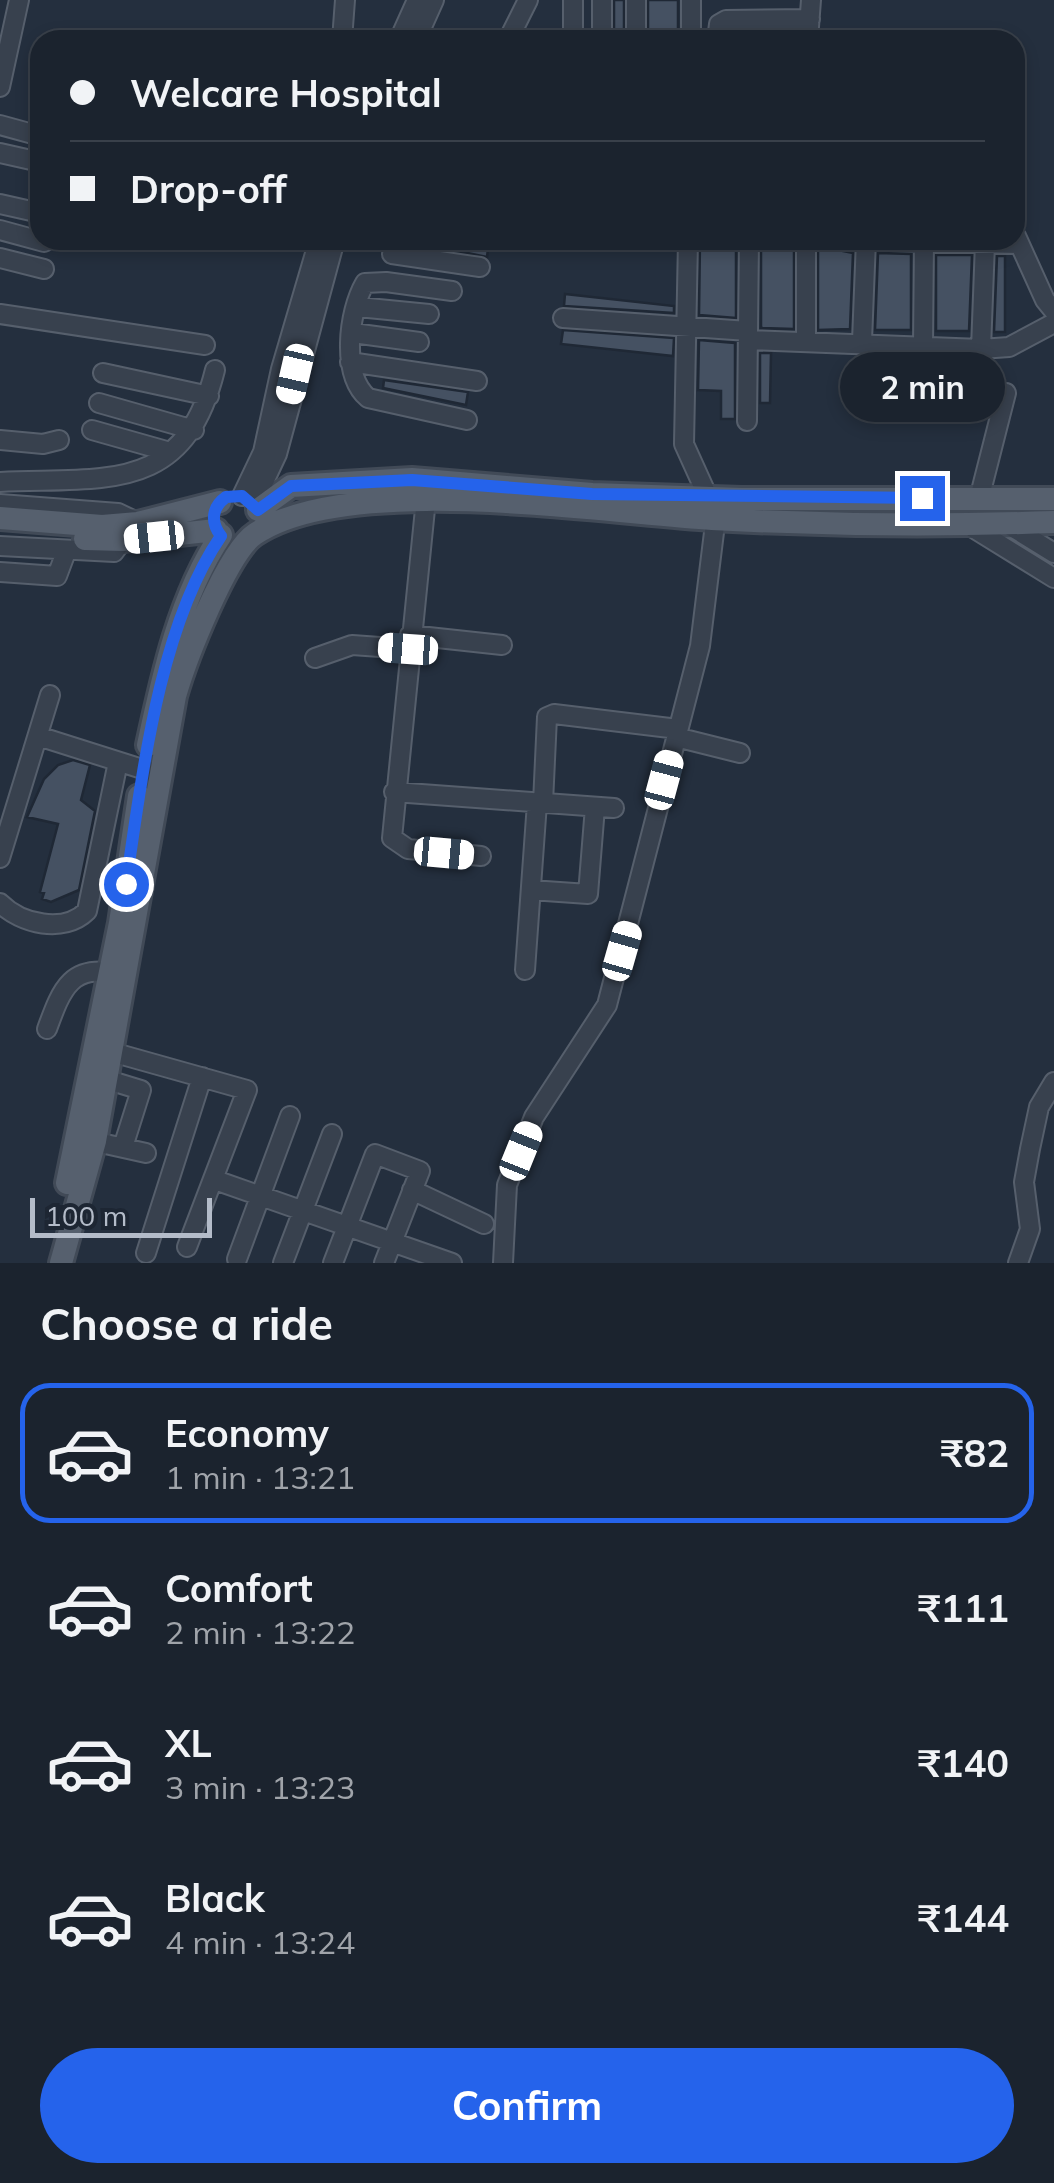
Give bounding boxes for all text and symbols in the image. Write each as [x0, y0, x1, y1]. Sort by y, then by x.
text: Welcare Hospital [130, 69, 442, 117]
text: Drop-off [130, 165, 287, 213]
car [274, 341, 316, 407]
callout: 2 min [840, 353, 1004, 423]
text: 2 min [880, 367, 965, 407]
route end [900, 476, 945, 521]
car [123, 519, 185, 555]
car [377, 632, 439, 666]
car [642, 747, 686, 813]
car [413, 835, 475, 871]
route start [104, 862, 149, 907]
car [599, 918, 645, 984]
car [496, 1118, 546, 1184]
scale bar [30, 1193, 212, 1238]
text: 100 m [45, 1198, 127, 1233]
text: Choose a ride [40, 1295, 333, 1351]
icon: car [45, 1408, 135, 1498]
text: Economy [165, 1409, 329, 1457]
text: ₹82 [941, 1429, 1009, 1477]
text: 1 min · 13:21 [165, 1457, 355, 1497]
icon: car [45, 1563, 135, 1653]
text: Comfort [165, 1564, 313, 1612]
text: ₹111 [918, 1584, 1009, 1632]
text: 2 min · 13:22 [165, 1612, 355, 1652]
icon: car [45, 1718, 135, 1808]
text: XL [165, 1719, 212, 1767]
text: ₹140 [918, 1739, 1009, 1787]
text: 3 min · 13:23 [165, 1767, 355, 1807]
icon: car [45, 1873, 135, 1963]
text: Black [165, 1874, 265, 1922]
text: ₹144 [918, 1894, 1009, 1942]
text: 4 min · 13:24 [165, 1922, 355, 1962]
button: Confirm [40, 2048, 1014, 2163]

